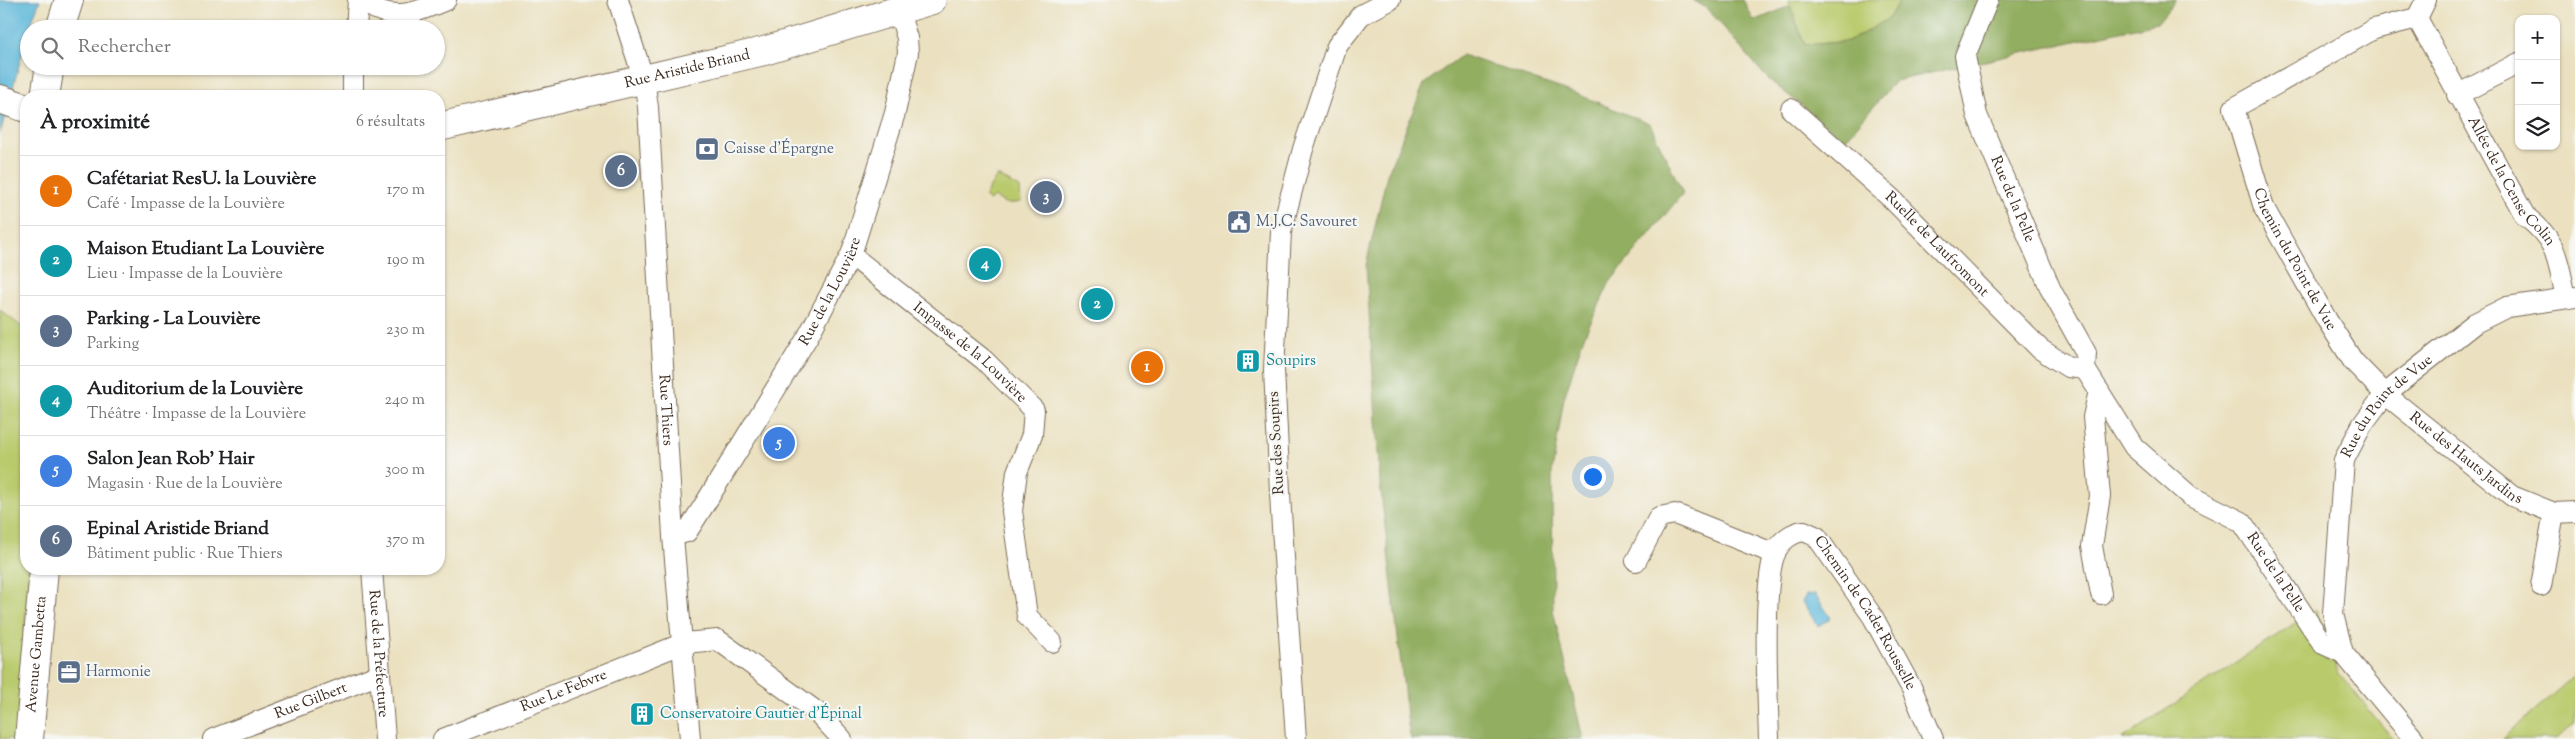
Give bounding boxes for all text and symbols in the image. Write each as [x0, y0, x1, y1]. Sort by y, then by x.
map controls [2515, 15, 2560, 150]
button: + [2515, 15, 2560, 60]
search box [20, 20, 445, 75]
icon: search [38, 34, 66, 62]
text: Rechercher [78, 34, 171, 61]
street label: Rue Aristide Briand [622, 44, 753, 94]
button: − [2515, 60, 2560, 105]
button: layers [2515, 105, 2560, 150]
text: À proximité [40, 108, 150, 138]
text: 6 résultats [356, 111, 425, 134]
street label: Allée de la Cense Colin [2462, 112, 2560, 250]
bank icon: Caisse d'Épargne [694, 136, 720, 162]
place label: Caisse d'Épargne [724, 138, 834, 160]
pin: 6 [605, 152, 637, 190]
street label: Rue de la Pelle [1985, 153, 2040, 246]
text: Cafétariat ResU. la Louvière [87, 166, 316, 193]
pin: 3 [1030, 178, 1062, 216]
text: 1 [53, 179, 59, 202]
text: 170 m [387, 179, 425, 202]
street label: Chemin du Point de Vue [2248, 185, 2342, 335]
street label: Ruelle de Laufromont [1880, 187, 1994, 302]
text: Café · Impasse de la Louvière [87, 193, 285, 216]
public building icon: M.J.C. Savouret [1226, 209, 1252, 235]
place label: M.J.C. Savouret [1256, 212, 1357, 233]
street label: Rue de la Louvière [794, 235, 866, 350]
text: Maison Etudiant La Louvière [87, 236, 324, 263]
pin: 4 [969, 245, 1001, 283]
text: 2 [52, 249, 60, 272]
text: 190 m [387, 249, 425, 272]
text: Lieu · Impasse de la Louvière [87, 263, 283, 286]
pin: 2 [1081, 285, 1113, 323]
street label: Impasse de la Louvière [909, 297, 1032, 408]
text: Parking - La Louvière [87, 306, 261, 333]
text: 3 [53, 319, 59, 342]
text: 230 m [386, 319, 425, 342]
text: Parking [87, 333, 139, 356]
pin: 1 [1131, 348, 1163, 386]
building icon: Soupirs [1235, 348, 1261, 374]
street label: Rue du Point de Vue [2336, 350, 2437, 461]
place label: Soupirs [1266, 351, 1316, 372]
street label: Rue Thiers [653, 374, 678, 446]
text: Auditorium de la Louvière [87, 376, 303, 403]
text: 4 [52, 389, 60, 412]
text: 240 m [384, 389, 425, 412]
street label: Rue des Soupirs [1264, 391, 1290, 495]
text: Théâtre · Impasse de la Louvière [87, 403, 306, 426]
street label: Rue des Hauts Jardins [2405, 407, 2525, 510]
pin: 5 [763, 424, 795, 462]
text: Salon Jean Rob' Hair [87, 446, 255, 473]
text: 5 [53, 459, 59, 482]
text: 300 m [385, 459, 425, 482]
your location [1580, 464, 1606, 490]
text: Magasin · Rue de la Louvière [87, 473, 283, 496]
text: Epinal Aristide Briand [87, 516, 269, 543]
street label: Rue de la Pelle [2241, 528, 2310, 617]
text: 6 [52, 529, 60, 552]
text: 370 m [386, 529, 425, 552]
street label: Chemin de Cadet Rousselle [1809, 532, 1921, 694]
text: Bâtiment public · Rue Thiers [87, 543, 283, 566]
street label: Rue de la Préfecture [363, 589, 394, 718]
street label: Avenue Gambetta [21, 595, 52, 714]
office icon: Harmonie [56, 659, 82, 685]
place label: Harmonie [86, 662, 151, 683]
street label: Rue Le Febvre [517, 664, 610, 718]
street label: Rue Gilbert [272, 677, 350, 724]
building icon: Conservatoire Gautier d'Épinal [629, 701, 655, 727]
place label: Conservatoire Gautier d'Épinal [660, 703, 862, 725]

